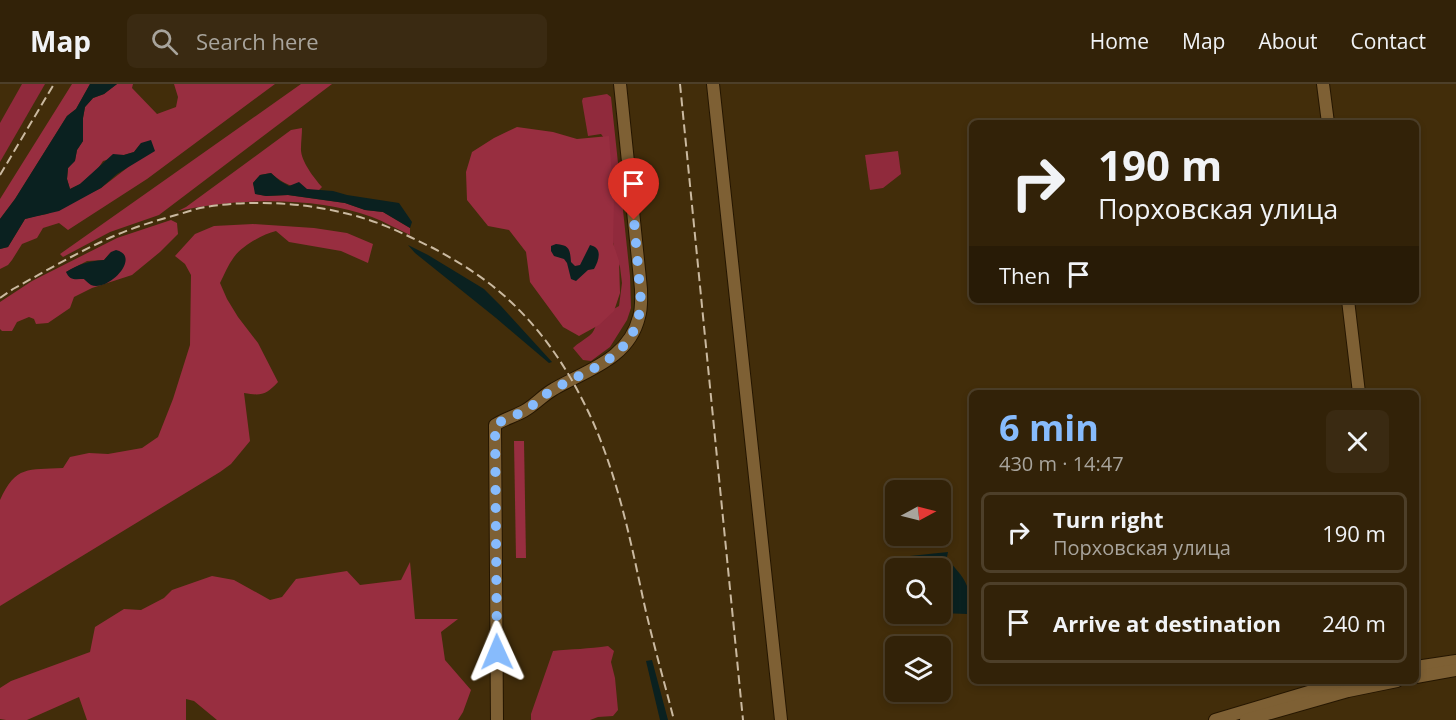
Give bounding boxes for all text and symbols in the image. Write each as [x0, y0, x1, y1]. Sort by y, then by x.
search box [127, 14, 547, 68]
text: Map [30, 22, 91, 60]
icon: search [148, 25, 181, 58]
text: Search here [196, 26, 319, 56]
text: Home [1090, 27, 1149, 55]
text: Map [1182, 27, 1225, 55]
text: About [1258, 27, 1318, 55]
text: Contact [1351, 27, 1426, 55]
text: 190 m [1098, 136, 1222, 193]
icon: right [999, 144, 1077, 222]
pin [608, 158, 659, 220]
icon: arrive [617, 167, 650, 200]
text: Порховская улица [1098, 190, 1338, 227]
icon: arrive [1062, 258, 1095, 291]
text: Then [999, 260, 1050, 290]
text: 6 min [999, 403, 1099, 452]
button: close [1326, 410, 1389, 473]
text: 430 m · 14:47 [999, 450, 1124, 477]
north arrow [885, 480, 951, 546]
map controls [885, 480, 951, 702]
text: Turn right [1053, 504, 1164, 534]
icon: right [1002, 516, 1035, 549]
text: 190 m [1322, 518, 1386, 548]
text: Порховская улица [1053, 534, 1231, 561]
button: search [885, 558, 951, 624]
icon: arrive [1002, 606, 1035, 639]
text: Arrive at destination [1053, 608, 1281, 638]
text: 240 m [1322, 608, 1386, 638]
position arrow [465, 620, 529, 684]
button: layers [885, 636, 951, 702]

